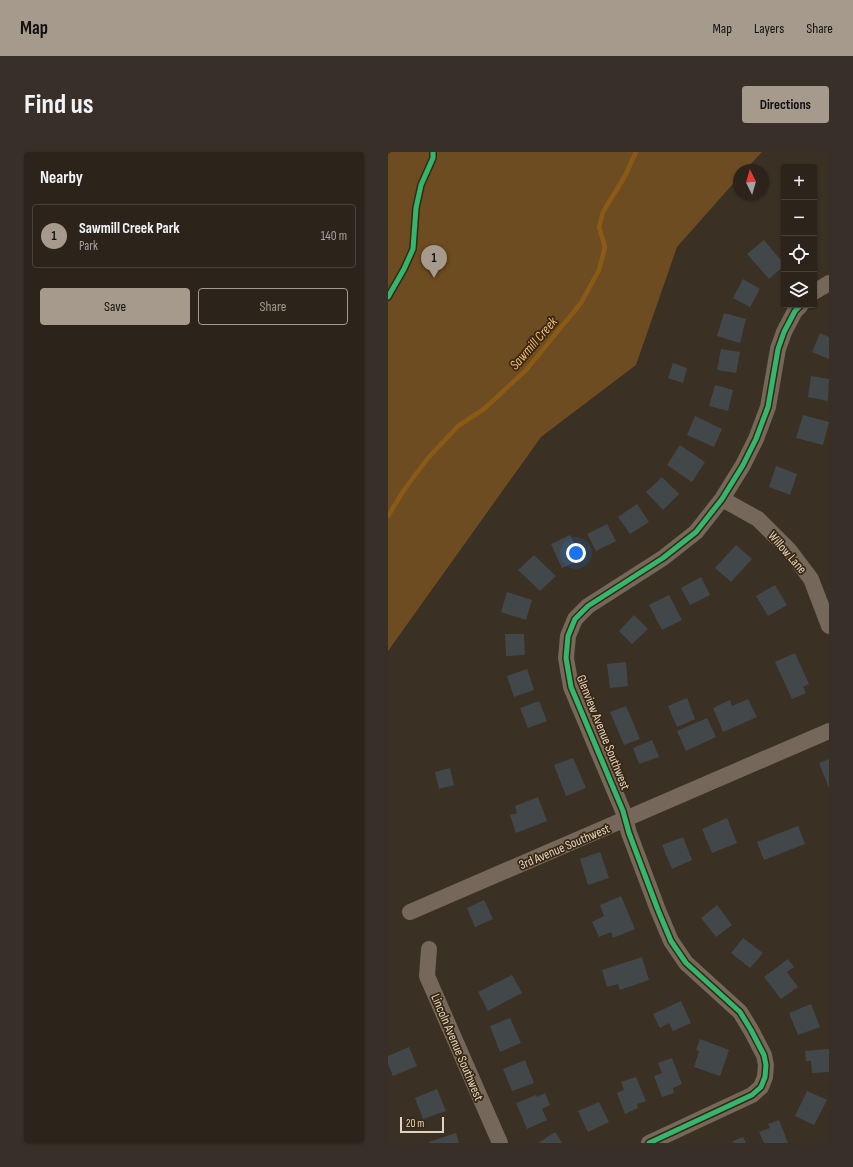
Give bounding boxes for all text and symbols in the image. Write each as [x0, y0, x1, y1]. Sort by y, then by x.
text: Map [20, 17, 48, 40]
text: Map [712, 20, 732, 37]
text: Layers [754, 20, 784, 37]
text: Share [806, 20, 833, 37]
button: Directions [742, 86, 829, 123]
text: Find us [24, 88, 93, 121]
north arrow [733, 164, 769, 200]
map controls [781, 164, 817, 308]
button: + [781, 164, 817, 200]
text: Nearby [40, 168, 83, 188]
button: − [781, 200, 817, 236]
text: Sawmill Creek Park [79, 219, 180, 238]
text: 1 [51, 228, 57, 244]
text: 140 m [321, 228, 347, 244]
button: locate [781, 236, 817, 272]
text: Park [79, 238, 98, 254]
pin: 1 [421, 245, 447, 278]
button: layers [781, 272, 817, 308]
button: Save [40, 288, 190, 325]
button: Share [198, 288, 348, 325]
water label: Sawmill Creek [506, 313, 561, 373]
street label: Willow Lane [764, 528, 810, 577]
your location [566, 543, 586, 563]
street label: Glenview Avenue Southwest [573, 673, 633, 792]
street label: 3rd Avenue Southwest [516, 821, 612, 873]
street label: Lincoln Avenue Southwest [427, 992, 487, 1103]
scale bar [400, 1115, 444, 1134]
text: 20 m [406, 1117, 424, 1130]

